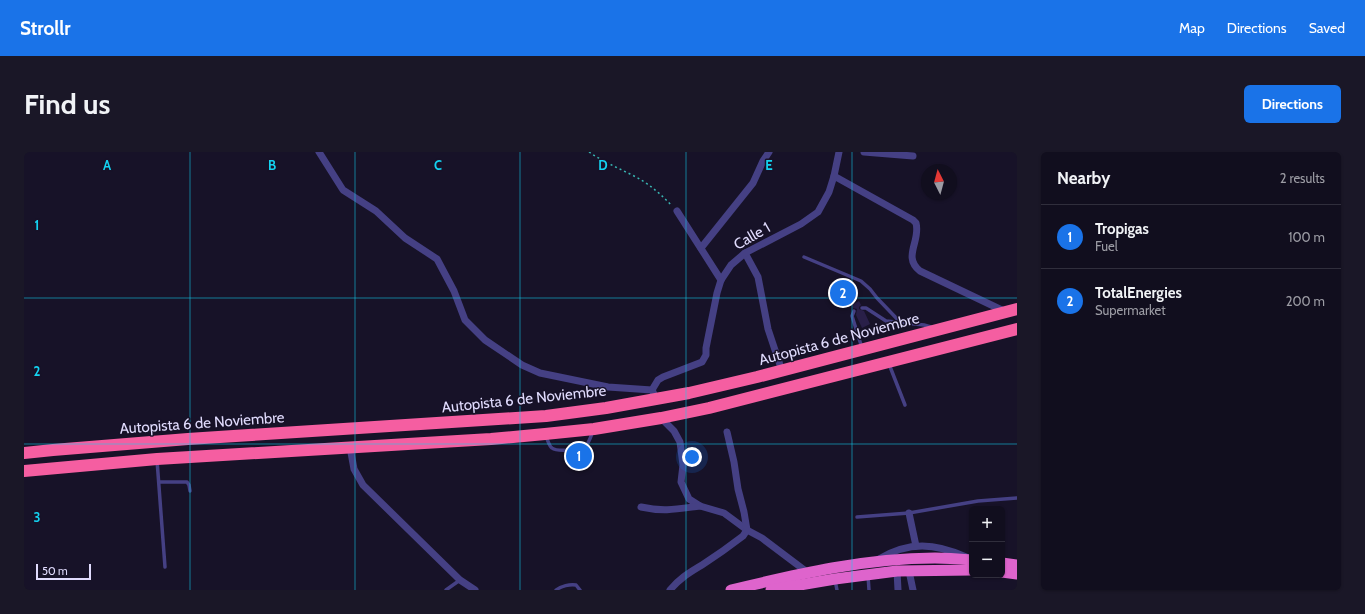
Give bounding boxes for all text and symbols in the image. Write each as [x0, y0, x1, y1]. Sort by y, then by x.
text: Strollr [20, 17, 71, 40]
text: Map [1179, 19, 1205, 37]
text: Directions [1227, 19, 1287, 37]
text: Saved [1309, 19, 1345, 37]
button: Directions [1244, 85, 1341, 123]
text: Find us [24, 87, 110, 121]
text: A [103, 157, 112, 173]
text: B [268, 157, 276, 173]
text: C [434, 157, 442, 173]
text: D [598, 157, 608, 173]
text: E [765, 157, 773, 173]
north arrow [921, 164, 957, 200]
text: Nearby [1057, 168, 1110, 188]
text: 2 results [1280, 170, 1325, 186]
text: 1 [35, 217, 39, 233]
street label: Calle 1 [730, 218, 774, 254]
text: Tropigas [1095, 220, 1149, 238]
text: 1 [1068, 229, 1072, 245]
text: 100 m [1288, 229, 1325, 245]
text: Fuel [1095, 238, 1118, 254]
pin: 2 [830, 278, 856, 308]
text: TotalEnergies [1095, 284, 1182, 302]
text: 2 [1067, 293, 1073, 309]
text: 200 m [1286, 293, 1325, 309]
text: Supermarket [1095, 302, 1166, 318]
street label: Autopista 6 de Noviembre [757, 309, 921, 369]
text: 2 [34, 363, 41, 379]
street label: Autopista 6 de Noviembre [441, 381, 607, 417]
street label: Autopista 6 de Noviembre [119, 408, 285, 438]
pin: 1 [566, 441, 592, 471]
your location [682, 447, 702, 467]
map controls [969, 506, 1005, 578]
button: + [969, 506, 1005, 542]
text: 3 [33, 509, 41, 525]
button: − [969, 542, 1005, 578]
scale bar [36, 562, 91, 581]
text: 50 m [42, 564, 68, 578]

